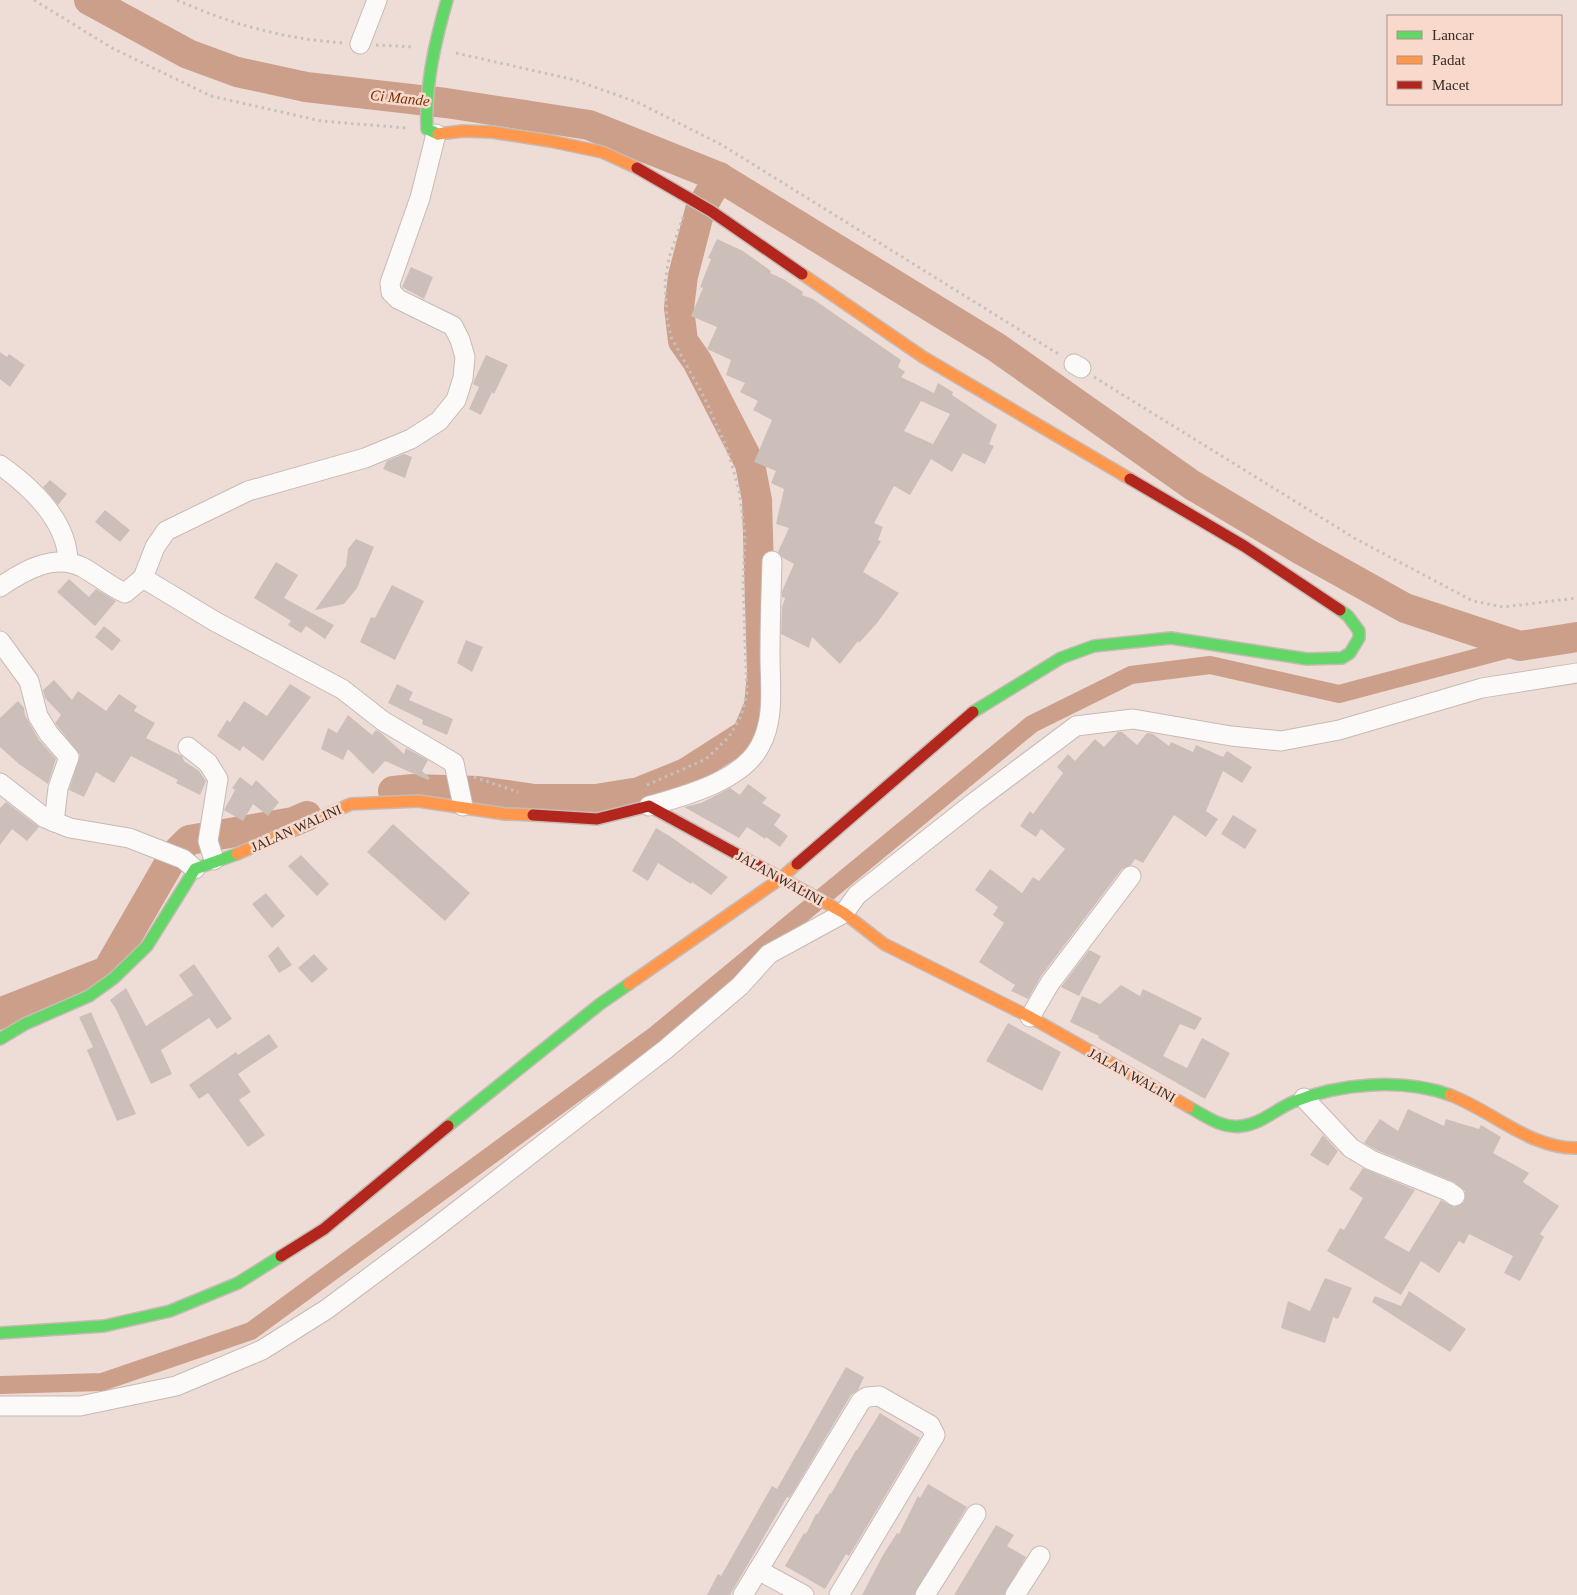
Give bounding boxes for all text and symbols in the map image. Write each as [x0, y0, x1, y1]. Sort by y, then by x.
legend [1387, 15, 1562, 105]
text: Lancar [1432, 27, 1474, 43]
text: Padat [1432, 52, 1466, 68]
text: Macet [1432, 77, 1470, 93]
water label: Ci Mande [370, 87, 431, 109]
street label: JALAN WALINI [249, 802, 344, 855]
street label: JALAN WALINI [734, 848, 826, 909]
street label: JALAN WALINI [1086, 1045, 1178, 1106]

